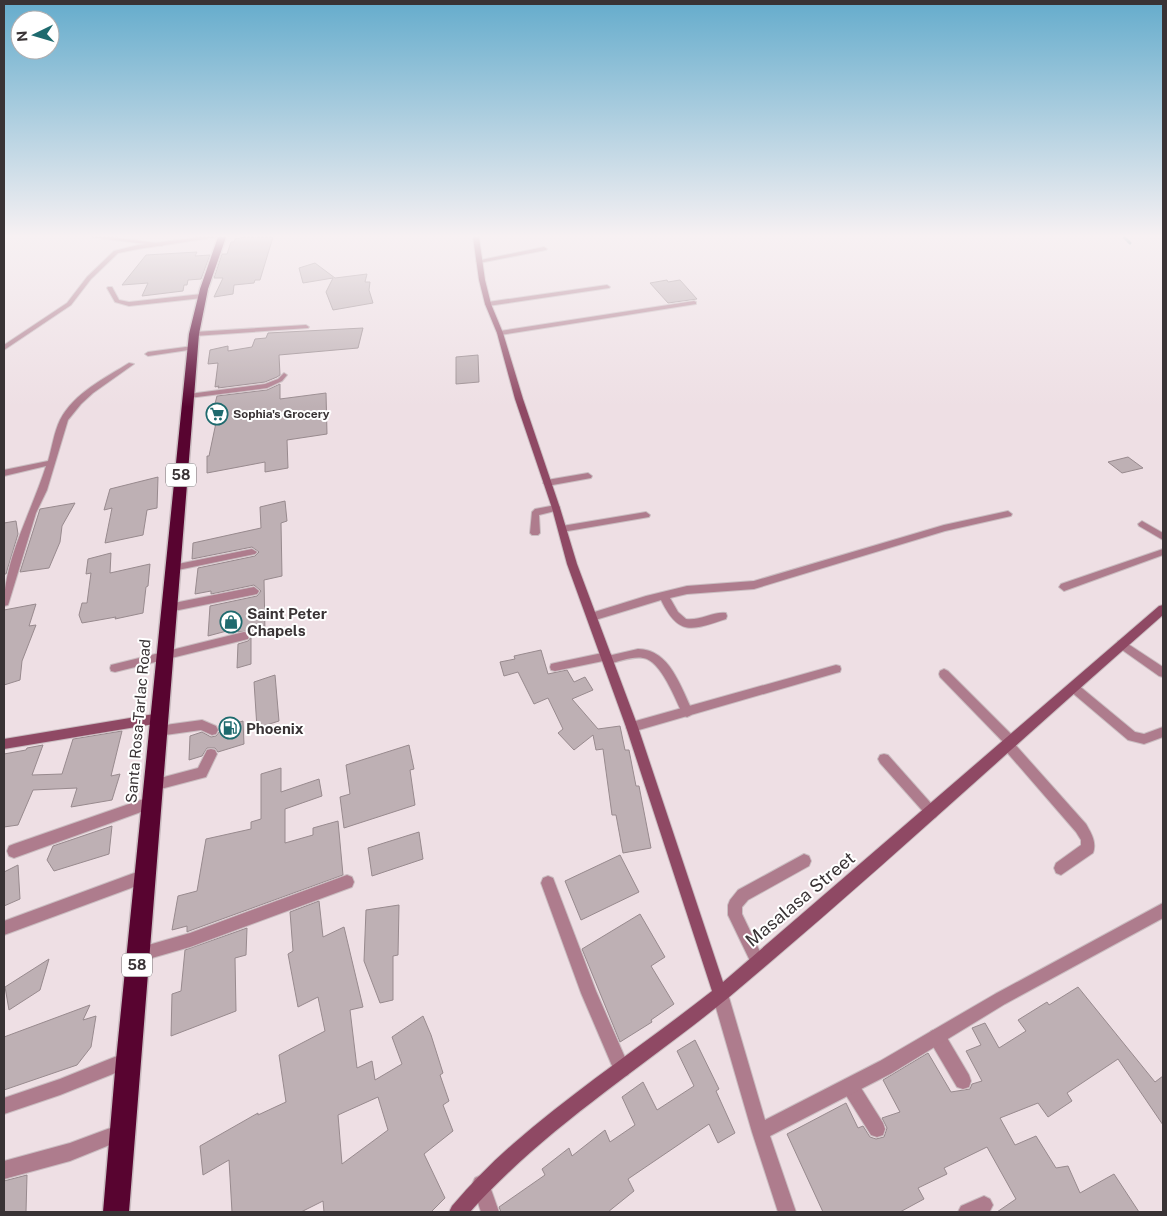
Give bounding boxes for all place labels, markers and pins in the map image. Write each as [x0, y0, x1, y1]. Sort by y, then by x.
supermarket icon: Sophia's Grocery [205, 402, 229, 426]
place label: Sophia's Grocery [233, 407, 330, 421]
place label: Saint Peter Chapels [247, 605, 327, 639]
shop icon: Saint Peter Chapels [219, 610, 243, 634]
fuel station icon: Phoenix [218, 716, 242, 740]
place label: Phoenix [246, 720, 304, 737]

